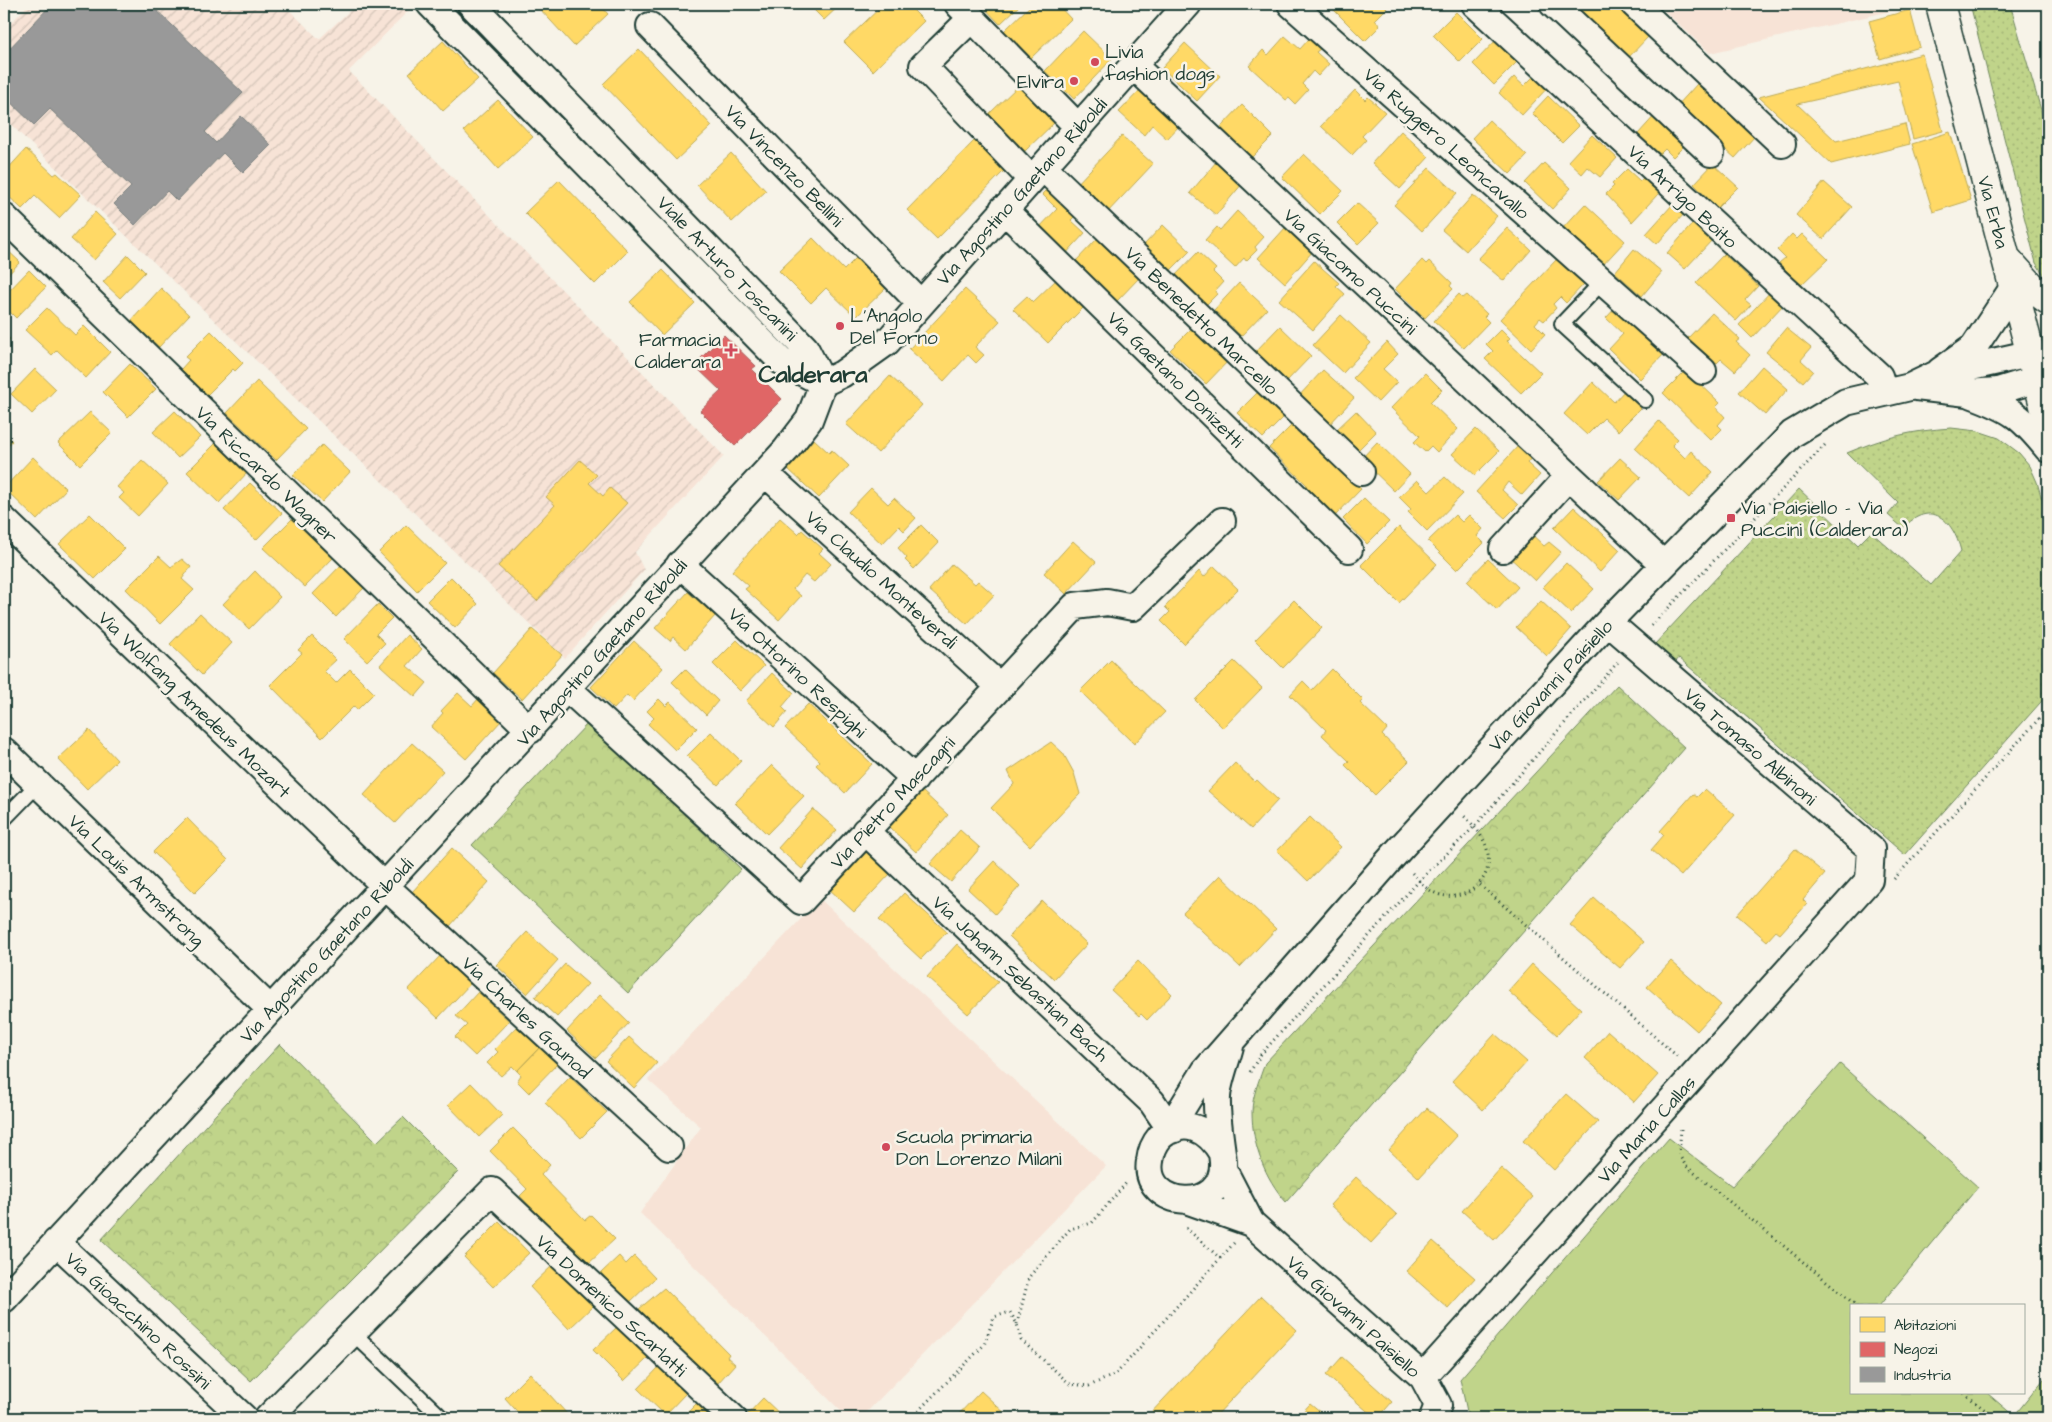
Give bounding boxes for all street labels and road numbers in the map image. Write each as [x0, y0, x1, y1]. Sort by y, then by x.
street label: Via Ruggero Leoncavallo [1356, 62, 1535, 227]
street label: Via Agostino Gaetano Riboldi [930, 92, 1115, 292]
street label: Via Vincenzo Bellini [718, 99, 850, 233]
street label: Via Arrigo Boito [1620, 139, 1743, 256]
street label: Via Erba [1970, 173, 2015, 252]
street label: Viale Arturo Toscanini [650, 190, 804, 348]
street label: Via Giacomo Puccini [1277, 203, 1423, 342]
street label: Via Benedetto Marcello [1118, 240, 1284, 402]
street label: Via Gaetano Donizetti [1100, 306, 1249, 455]
street label: Via Riccardo Wagner [188, 400, 343, 551]
street label: Via Claudio Monteverdi [799, 505, 963, 656]
street label: Via Agostino Gaetano Riboldi [510, 553, 695, 753]
street label: Via Ottorino Respighi [721, 602, 872, 745]
street label: Via Wolfang Amedeus Mozart [91, 605, 297, 806]
street label: Via Giovanni Paisiello [1483, 614, 1620, 758]
street label: Via Tomaso Albinoni [1678, 682, 1822, 813]
street label: Via Pietro Mascagni [824, 731, 963, 876]
street label: Via Louis Armstrong [61, 809, 210, 954]
street label: Via Agostino Gaetano Riboldi [234, 852, 421, 1050]
street label: Via Johann Sebastian Bach [926, 890, 1115, 1069]
street label: Via Charles Gounod [455, 951, 597, 1086]
street label: Via Maria Callas [1591, 1070, 1703, 1190]
street label: Via Domenico Scarlatti [529, 1229, 693, 1384]
street label: Via Gioacchino Rossini [59, 1246, 217, 1396]
street label: Via Giovanni Paisiello [1280, 1250, 1426, 1385]

